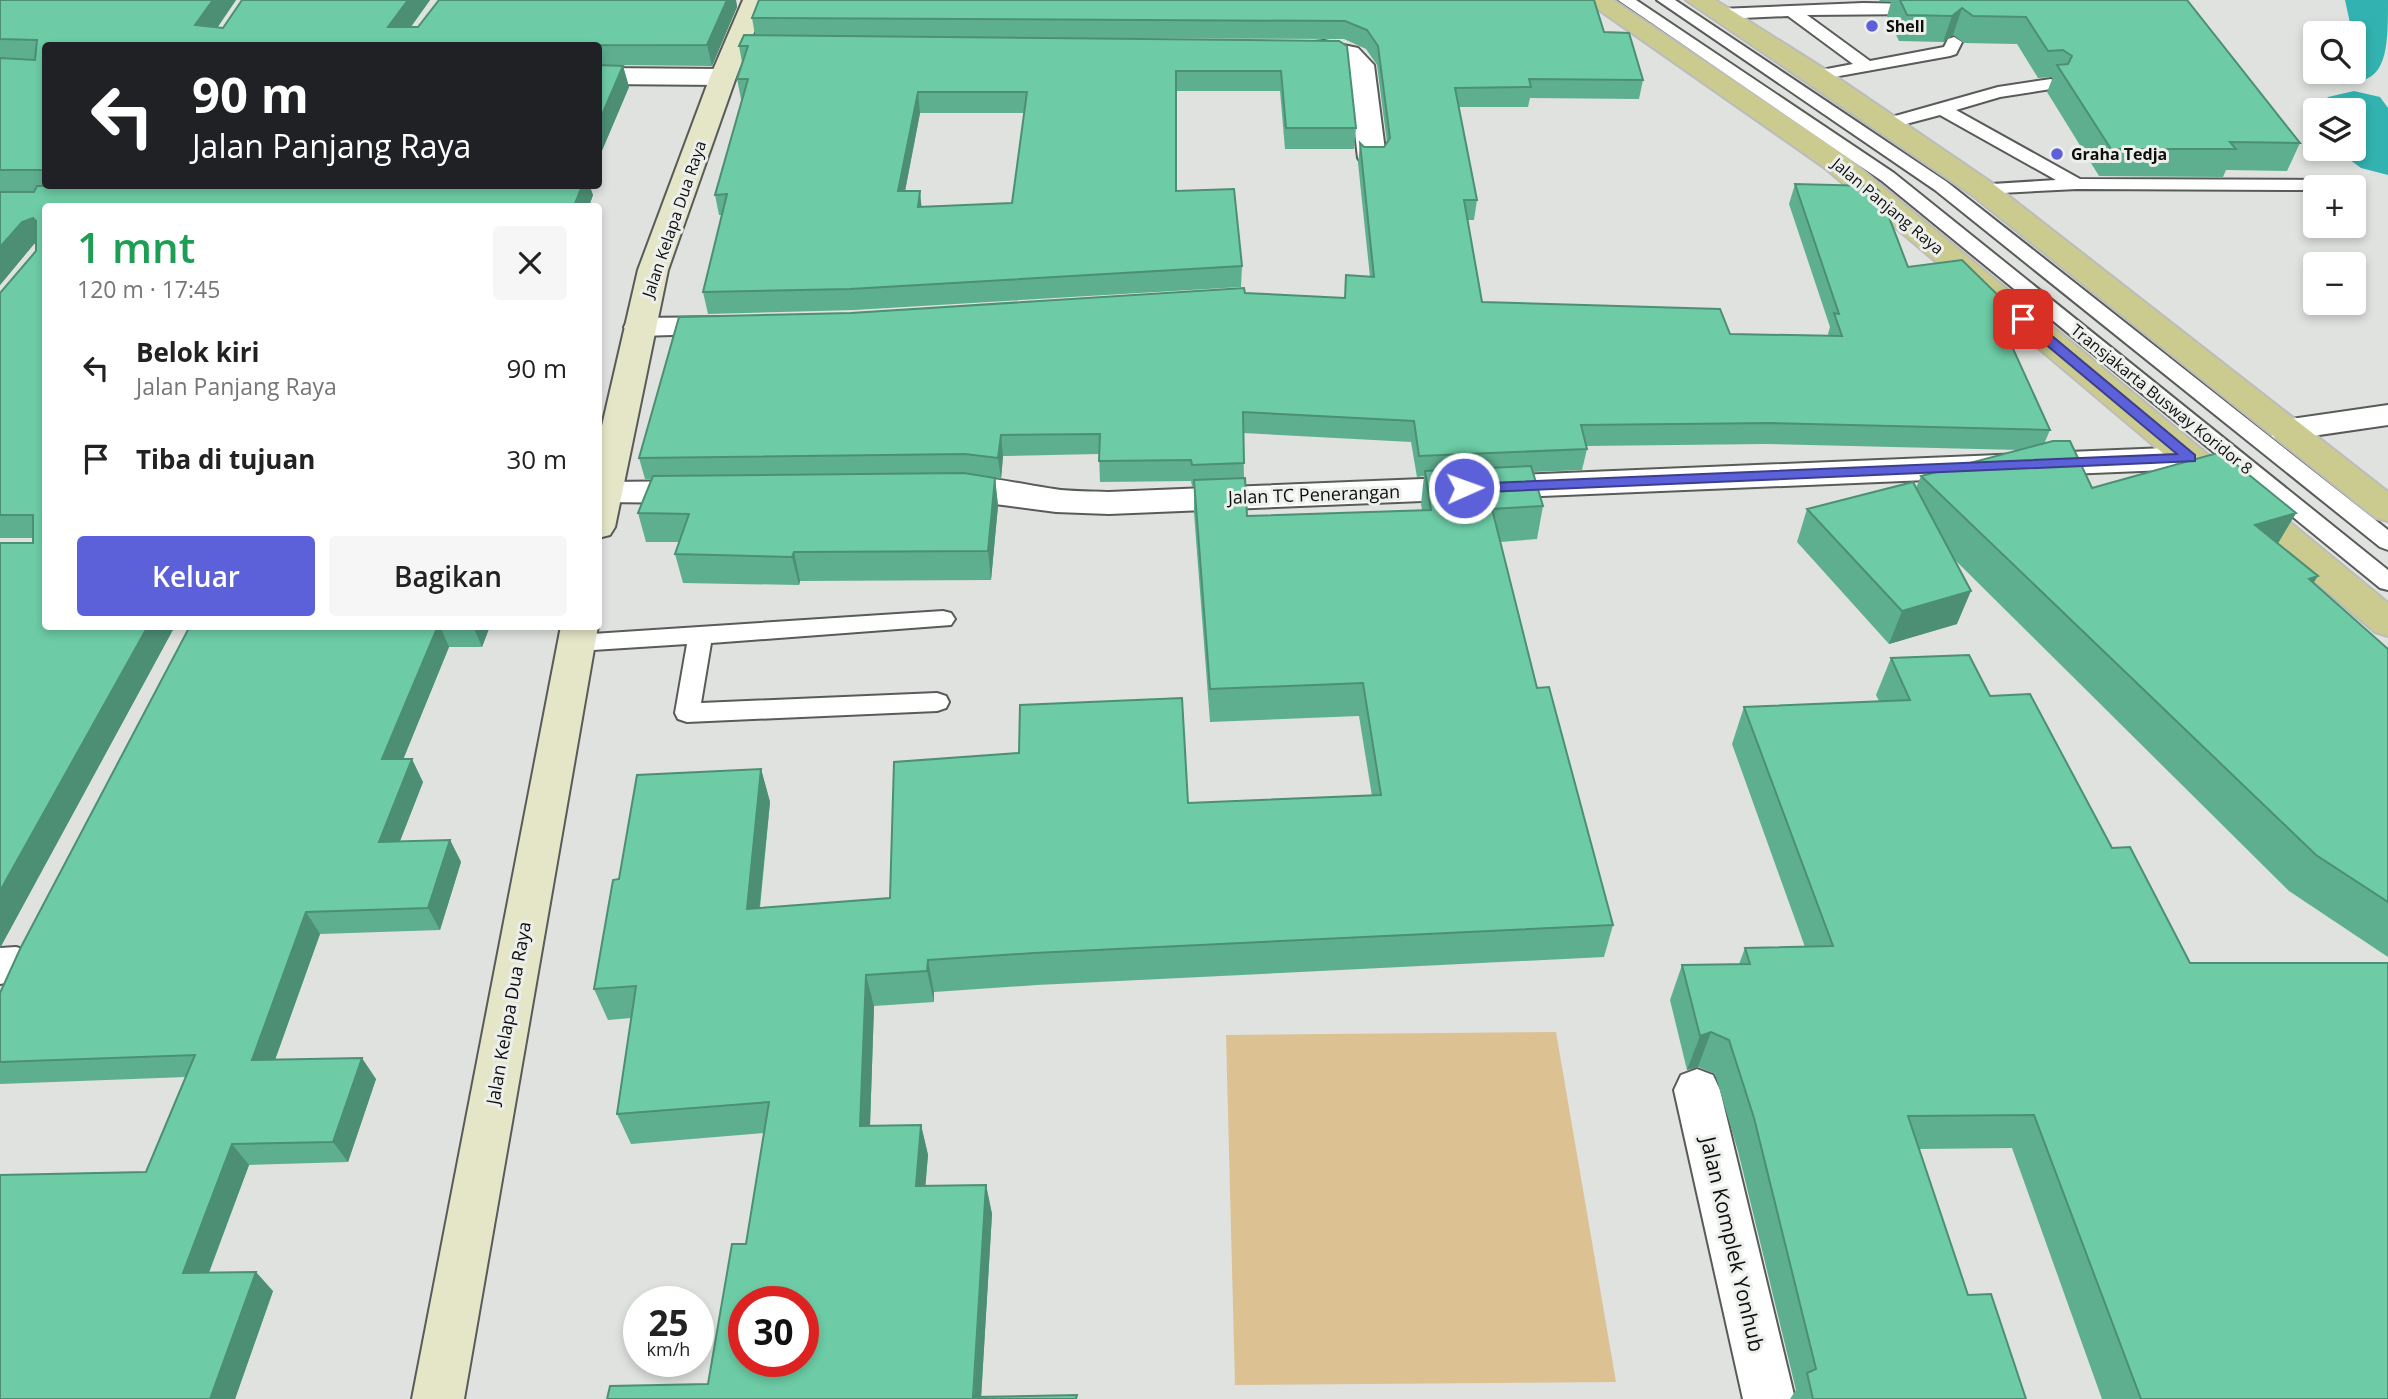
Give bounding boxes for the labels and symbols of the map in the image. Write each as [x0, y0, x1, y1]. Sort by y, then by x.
place label: Shell [1886, 15, 1925, 37]
marker: Shell [1864, 18, 1880, 34]
street label: Jalan Kelapa Dua Raya [636, 138, 711, 302]
place label: Graha Tedja [2071, 143, 2167, 165]
marker: Graha Tedja [2049, 146, 2065, 162]
street label: Jalan Panjang Raya [1826, 151, 1949, 259]
pin [1993, 289, 2053, 349]
street label: Transjakarta Busway Koridor 8 [2067, 319, 2257, 479]
position arrow [1427, 451, 1501, 525]
street label: Jalan TC Penerangan [1225, 479, 1401, 509]
street label: Jalan Kelapa Dua Raya [480, 920, 536, 1108]
street label: Jalan Komplek Yonhub [1694, 1132, 1771, 1354]
speed limit sign: 30 [728, 1286, 819, 1377]

